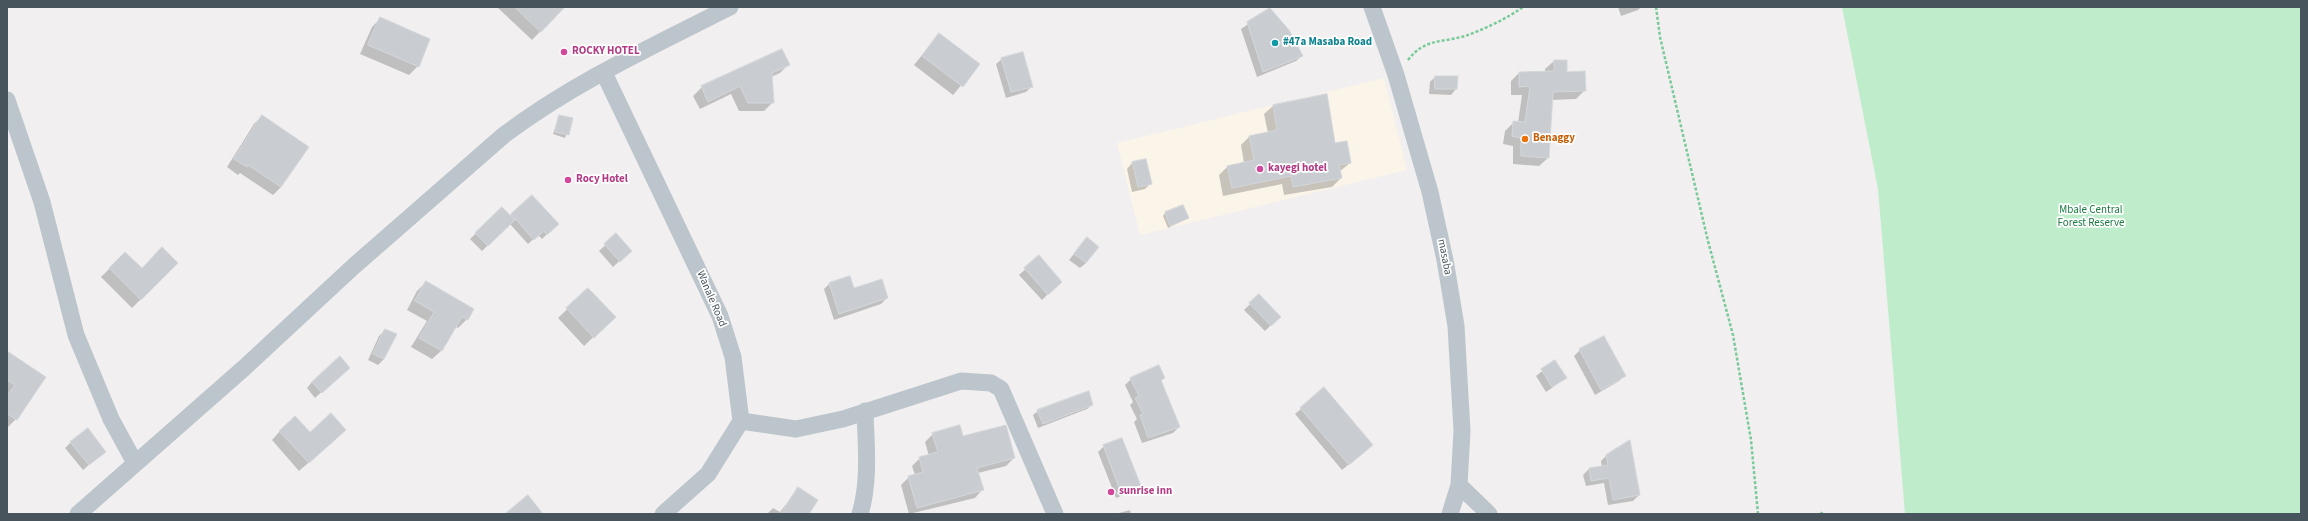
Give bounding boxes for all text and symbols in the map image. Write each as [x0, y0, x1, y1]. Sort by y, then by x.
place label: #47a Masaba Road [1283, 36, 1372, 50]
marker: #47a Masaba Road [1270, 38, 1280, 48]
place label: ROCKY HOTEL [572, 45, 640, 59]
marker: ROCKY HOTEL [559, 47, 569, 57]
place label: Benaggy [1533, 132, 1575, 146]
marker: Benaggy [1520, 134, 1530, 144]
place label: kayegi hotel [1268, 162, 1327, 176]
marker: kayegi hotel [1255, 164, 1265, 174]
place label: Rocy Hotel [576, 173, 628, 187]
marker: Rocy Hotel [563, 175, 573, 185]
park label: Mbale Central Forest Reserve [2057, 204, 2125, 230]
street label: masaba [1434, 238, 1454, 276]
street label: Wanale Road [693, 269, 729, 329]
place label: sunrise inn [1119, 485, 1172, 499]
marker: sunrise inn [1106, 487, 1116, 497]

